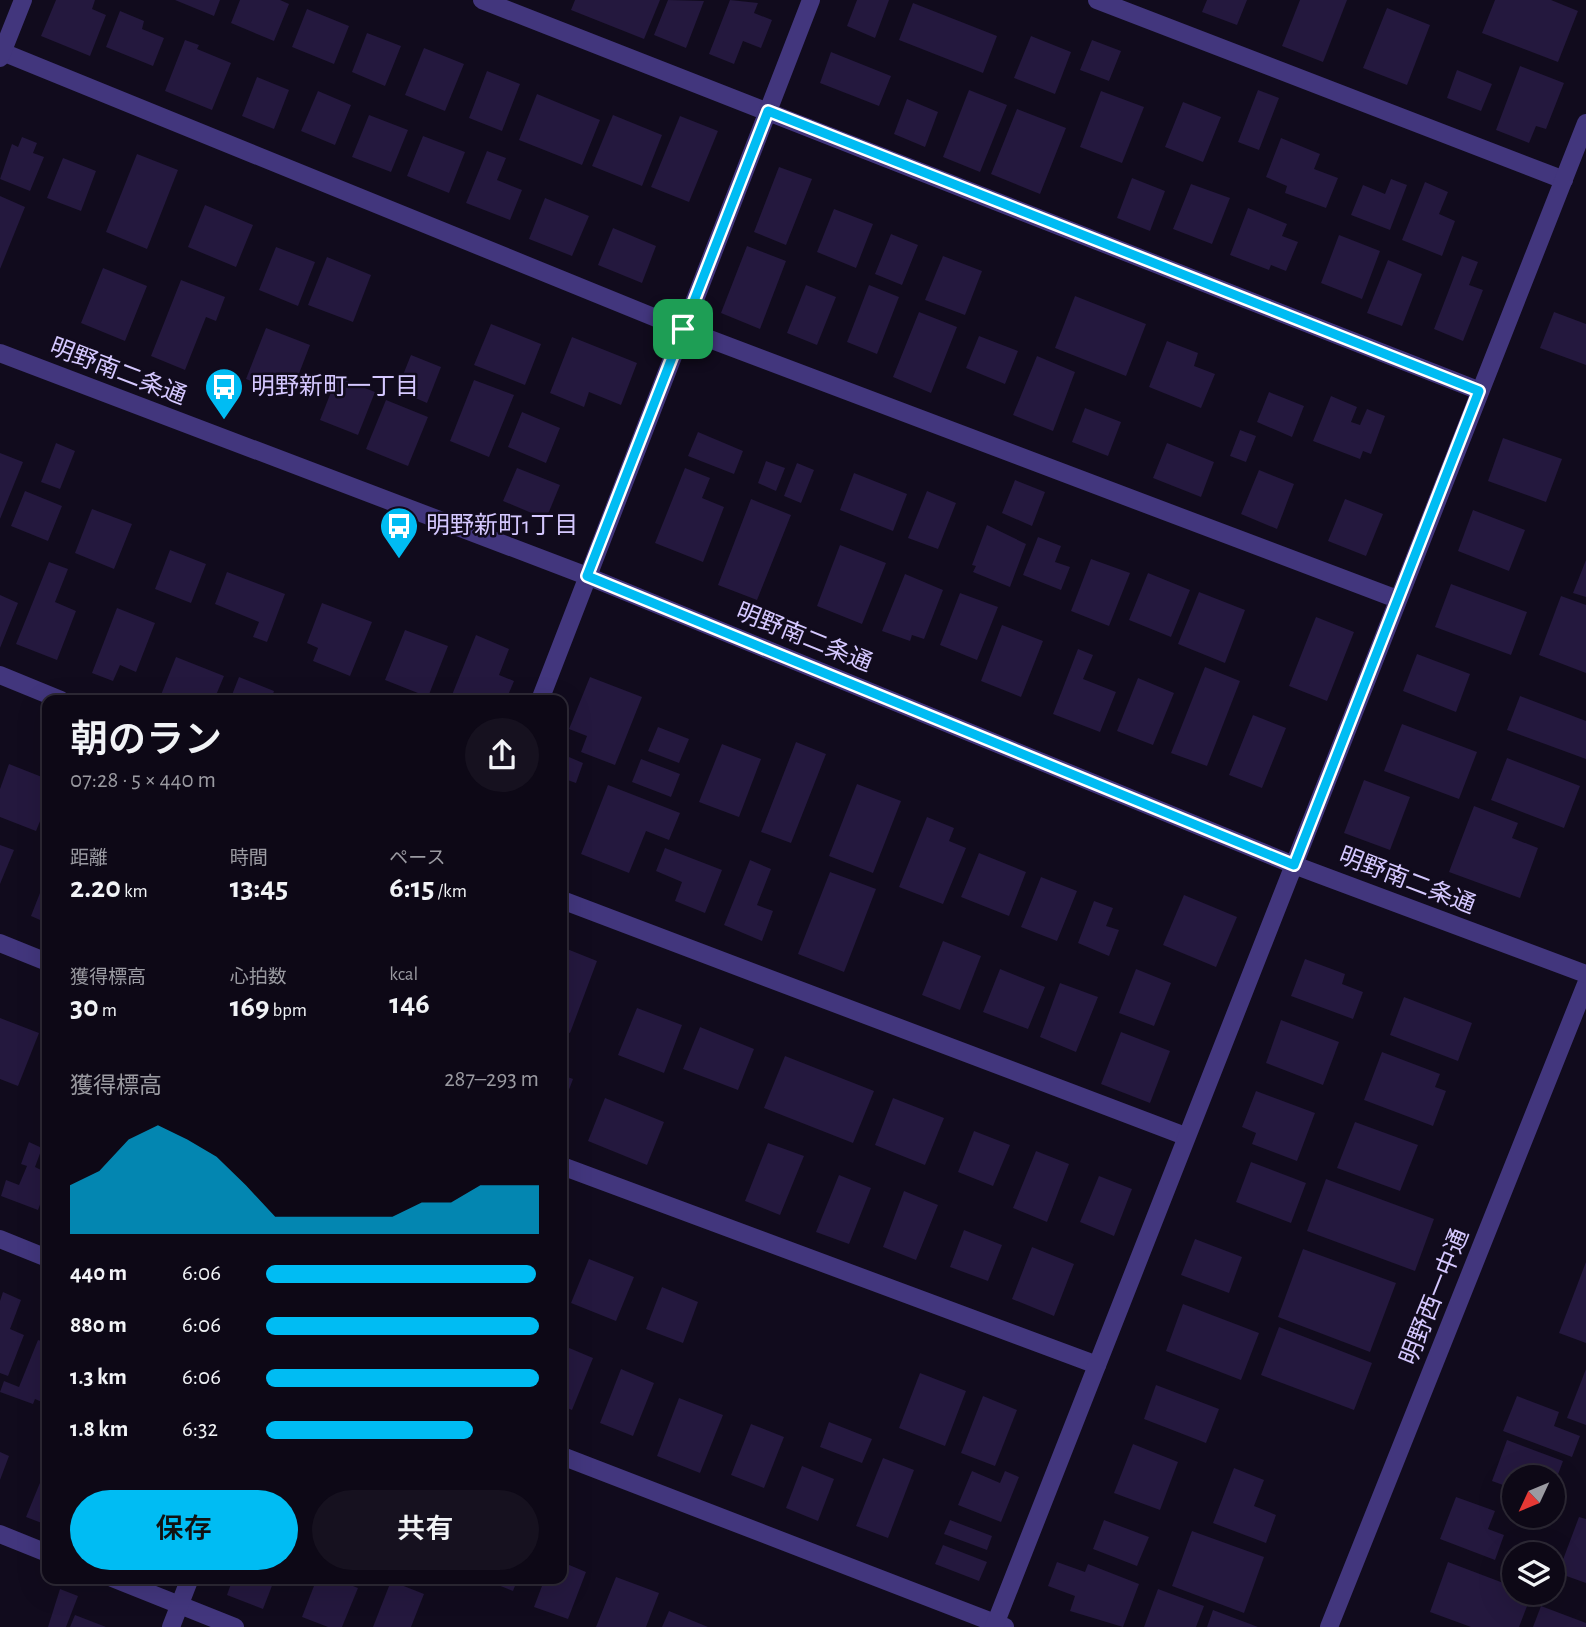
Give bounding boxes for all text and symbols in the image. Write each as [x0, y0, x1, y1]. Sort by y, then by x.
pin [653, 299, 713, 359]
icon: arrive [664, 310, 702, 348]
street label: 明野南二条通 [46, 333, 190, 409]
bus stop icon: 明野新町一丁目 [203, 366, 245, 421]
place label: 明野新町一丁目 [251, 373, 419, 399]
bus stop icon: 明野新町1丁目 [378, 505, 420, 560]
place label: 明野新町1丁目 [426, 512, 578, 538]
street label: 明野南二条通 [733, 598, 876, 676]
button: share [465, 718, 539, 792]
text: 朝のラン [70, 722, 222, 760]
text: 07:28 · 5 × 440 m [70, 769, 216, 792]
street label: 明野南二条通 [1335, 842, 1479, 918]
text: 距離 [70, 849, 108, 868]
text: 時間 [230, 849, 268, 868]
text: ペース [389, 849, 445, 868]
text: 2.20 [70, 873, 121, 903]
text: 13:45 [230, 873, 288, 903]
text: 6:15 [389, 873, 434, 903]
text: km [121, 882, 148, 901]
text: /km [434, 882, 467, 901]
text: kcal [389, 965, 418, 984]
text: 獲得標高 [70, 968, 146, 987]
text: 心拍数 [230, 968, 287, 987]
text: 146 [389, 989, 430, 1019]
text: 30 [70, 992, 99, 1022]
text: 169 [230, 992, 269, 1022]
text: m [99, 1001, 117, 1020]
text: bpm [269, 1001, 307, 1020]
text: 287–293 m [444, 1068, 539, 1091]
text: 獲得標高 [70, 1075, 162, 1098]
street label: 明野西一中通 [1395, 1225, 1473, 1368]
text: 440 m [70, 1262, 127, 1285]
text: 6:06 [182, 1262, 221, 1285]
text: 880 m [70, 1314, 127, 1337]
text: 6:06 [182, 1314, 221, 1337]
text: 1.3 km [70, 1366, 127, 1389]
text: 6:06 [182, 1366, 221, 1389]
text: 1.8 km [70, 1418, 128, 1441]
text: 6:32 [182, 1418, 218, 1441]
north arrow [1502, 1465, 1564, 1528]
map controls [1502, 1465, 1565, 1605]
button: 保存 [70, 1490, 298, 1570]
button: 共有 [312, 1490, 539, 1570]
button: layers [1502, 1542, 1565, 1605]

